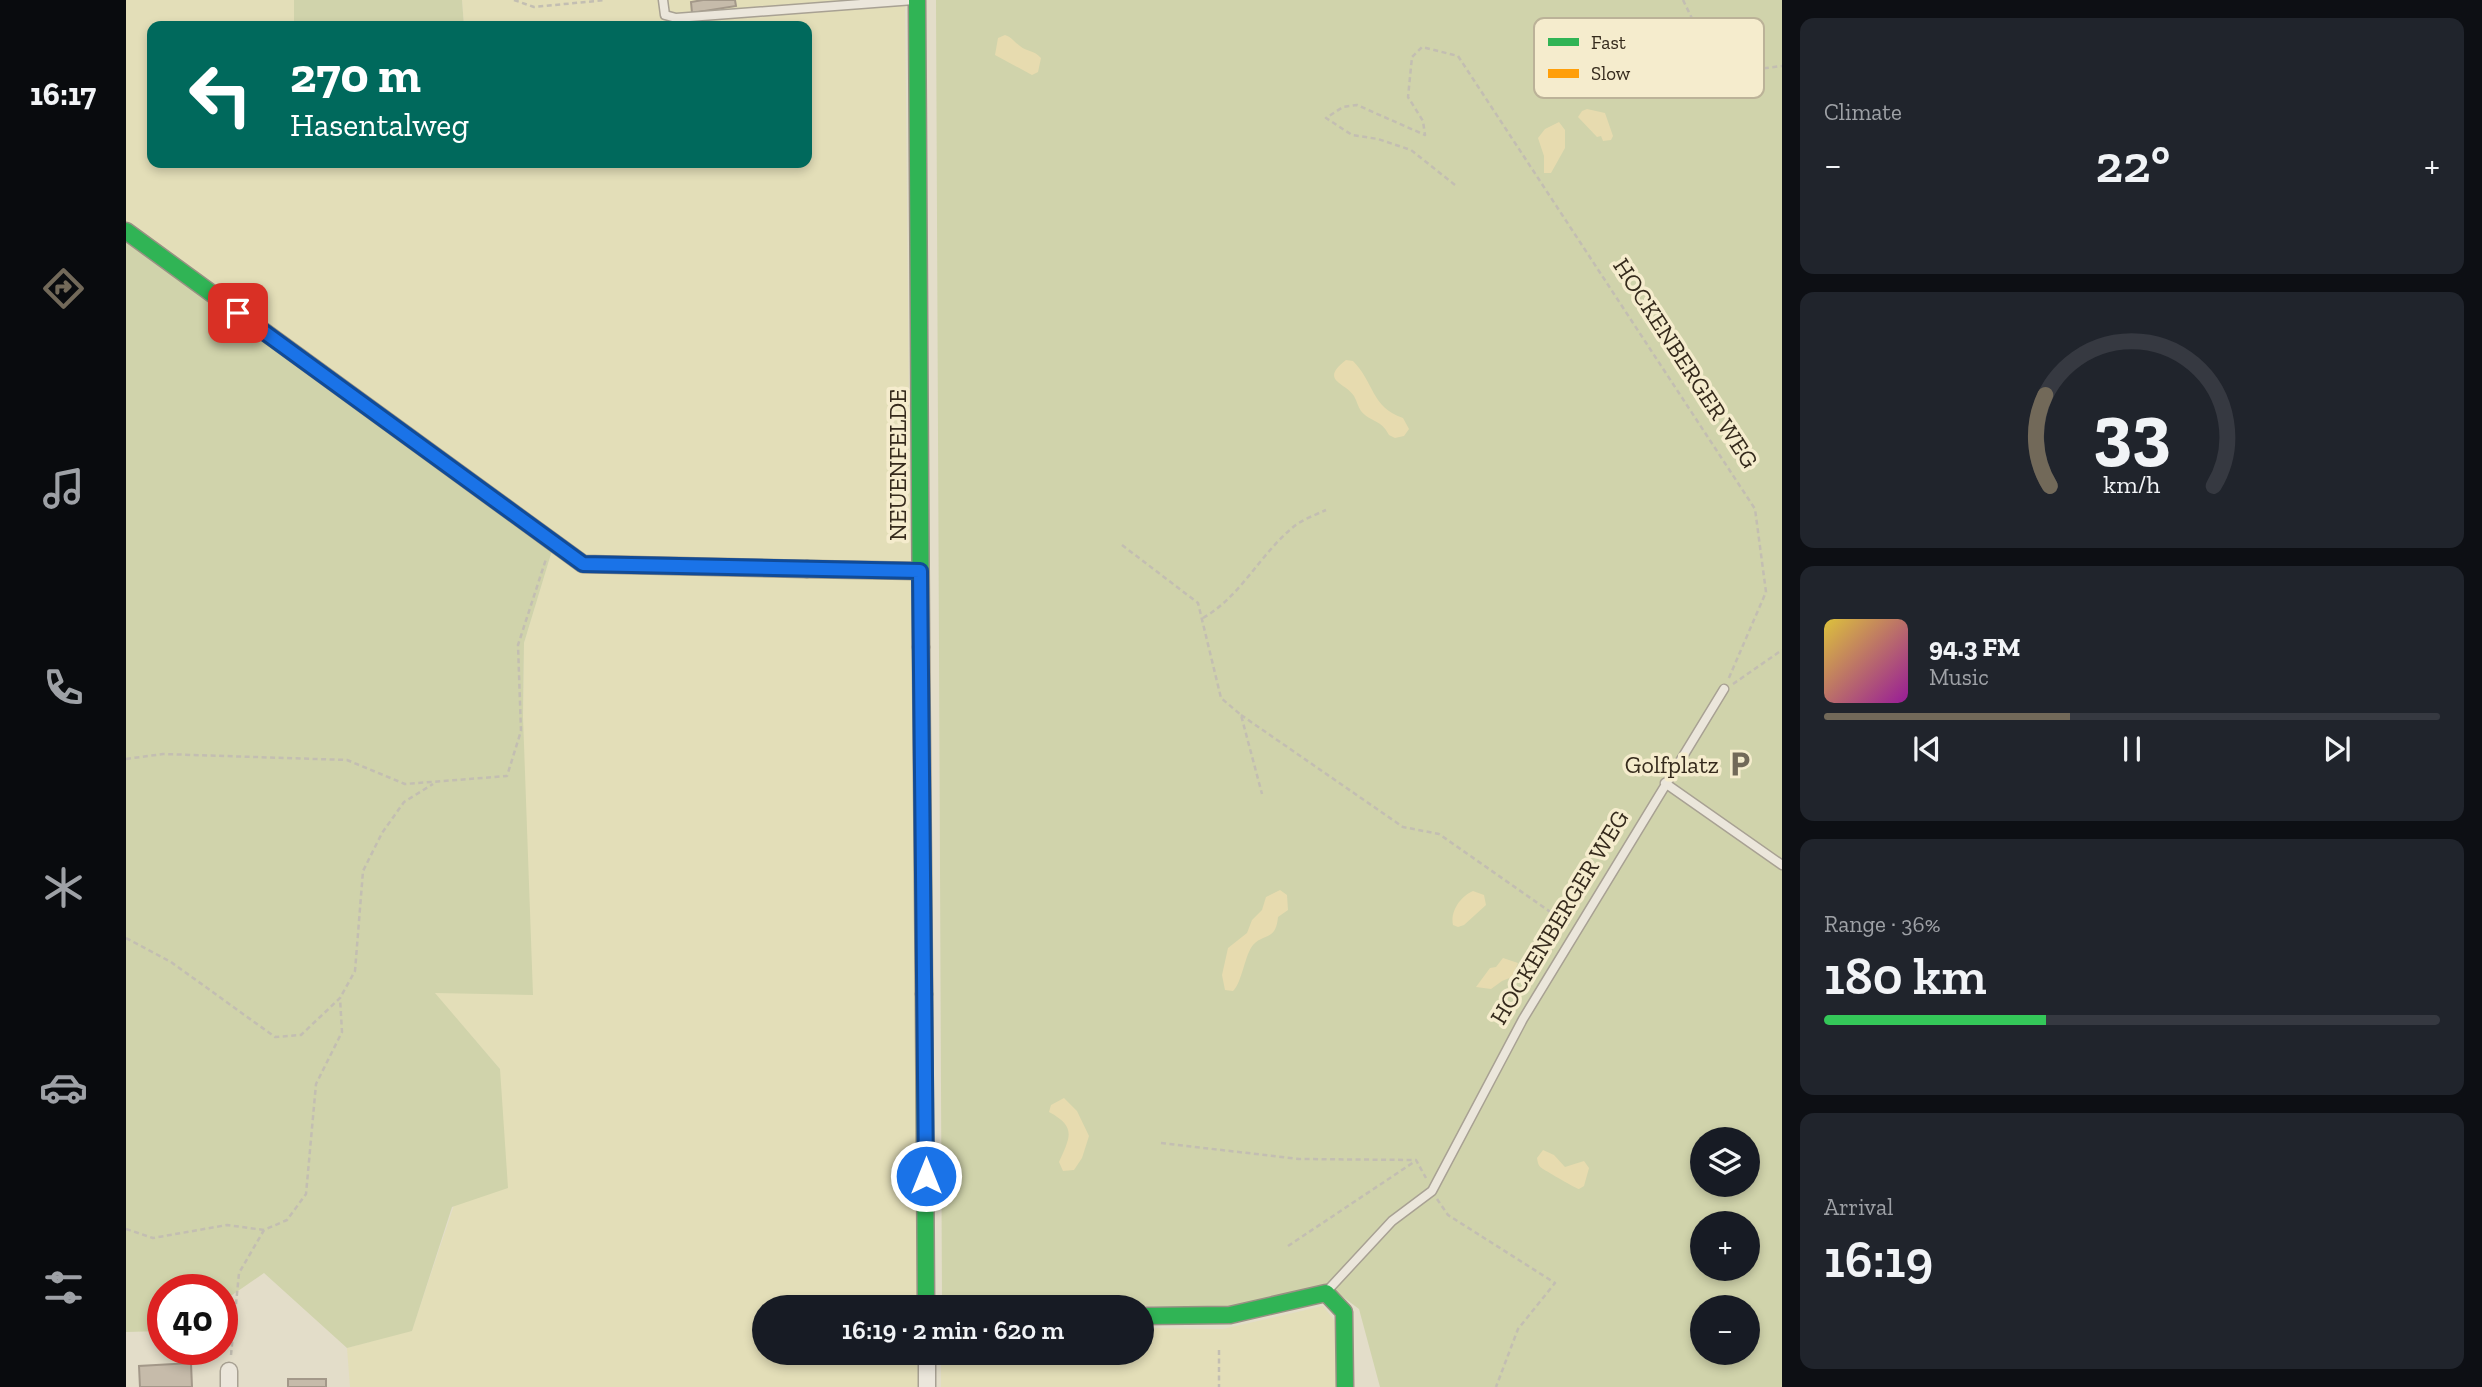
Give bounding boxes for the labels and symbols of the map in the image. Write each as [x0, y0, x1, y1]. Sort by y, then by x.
legend [1534, 18, 1764, 98]
text: Fast [1591, 31, 1626, 54]
text: Slow [1591, 62, 1631, 85]
street label: HOCKENBERGER WEG [1607, 253, 1765, 473]
pin [208, 283, 268, 343]
street label: NEUENFELDE [883, 389, 912, 541]
parking icon: Golfplatz [1725, 749, 1755, 779]
place label: Golfplatz [1625, 750, 1719, 779]
street label: HOCKENBERGER WEG [1484, 805, 1634, 1029]
position arrow [889, 1139, 963, 1213]
speed limit sign: 40 [147, 1274, 238, 1365]

